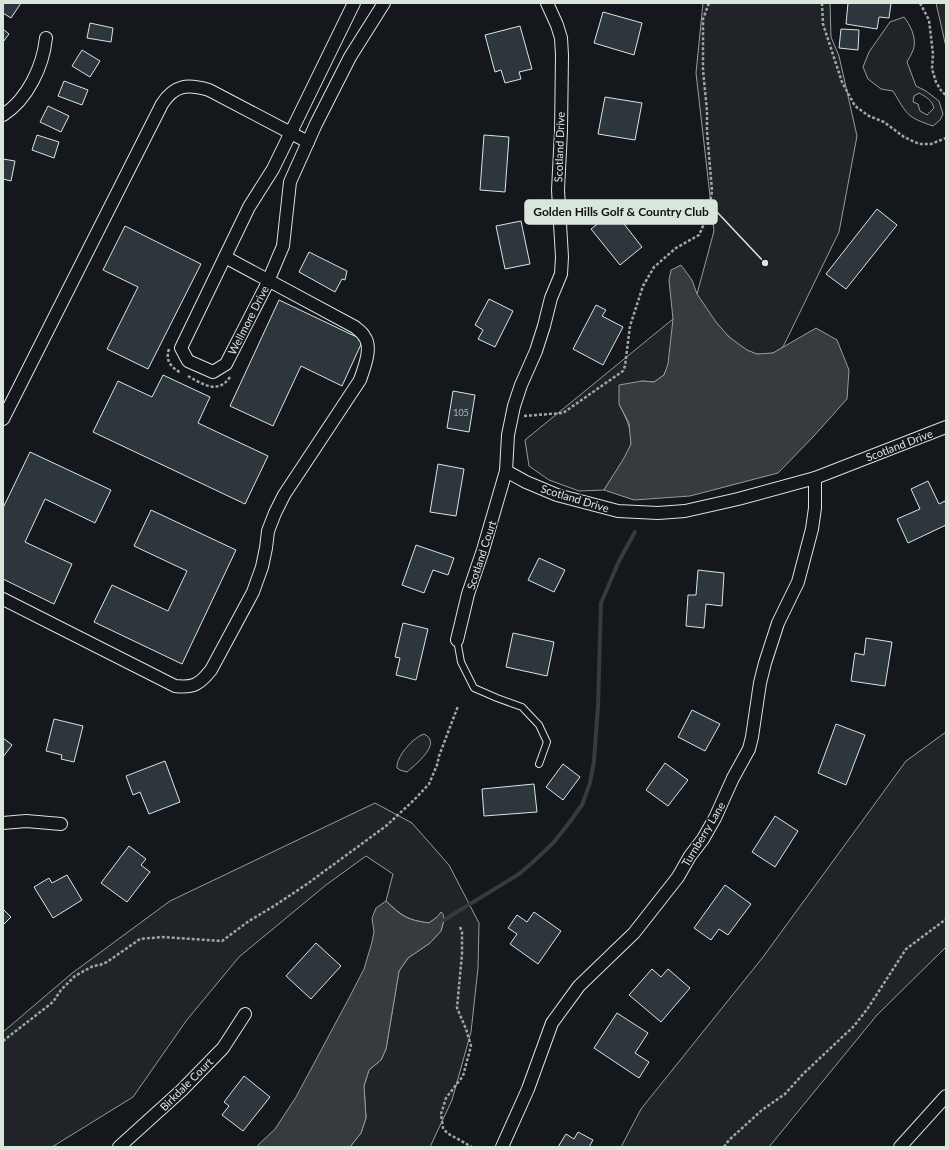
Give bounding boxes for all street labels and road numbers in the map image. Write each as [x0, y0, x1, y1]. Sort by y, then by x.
street label: Scotland Drive [551, 111, 567, 182]
street label: Wellmore Drive [225, 283, 271, 357]
street label: Scotland Drive [864, 426, 934, 464]
street label: Scotland Drive [539, 481, 611, 515]
street label: Scotland Court [464, 519, 498, 591]
street label: Turnberry Lane [679, 799, 727, 869]
street label: Birkdale Court [157, 1055, 215, 1113]

